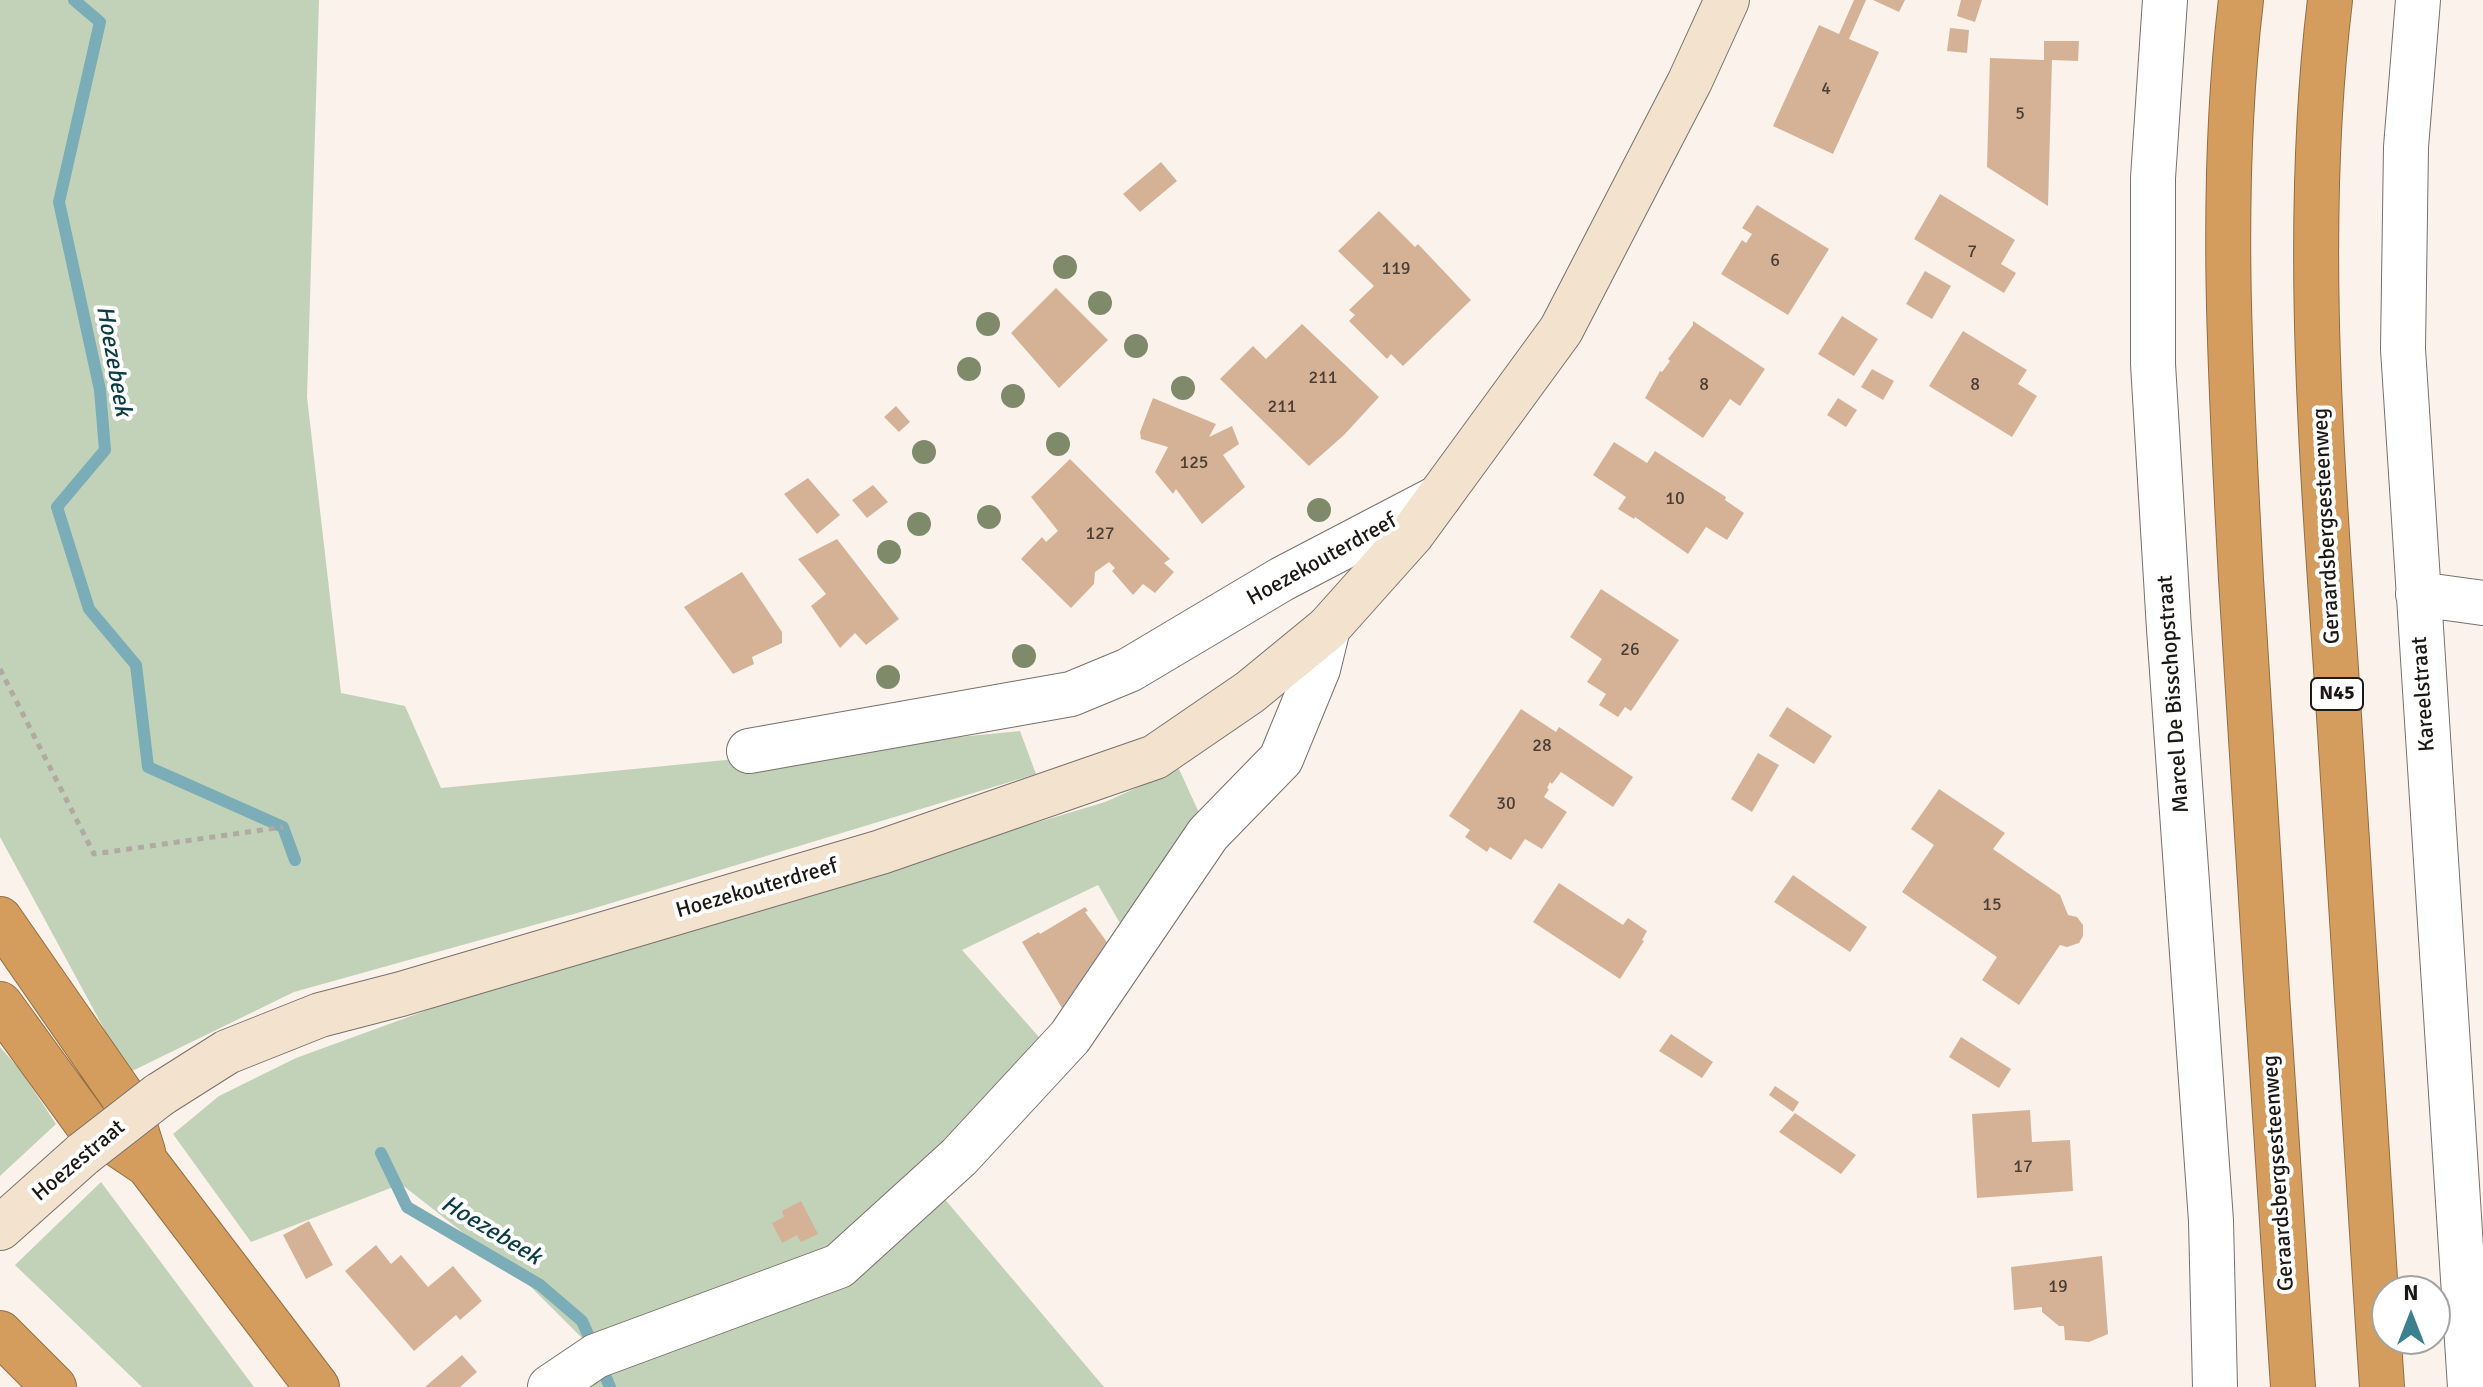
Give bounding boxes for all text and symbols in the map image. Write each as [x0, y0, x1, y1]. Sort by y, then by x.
house number: 4 [1821, 78, 1831, 100]
house number: 5 [2015, 103, 2025, 125]
house number: 7 [1967, 241, 1977, 263]
house number: 6 [1770, 250, 1780, 272]
house number: 119 [1381, 258, 1411, 280]
water label: Hoezebeek [89, 303, 137, 419]
house number: 211 [1308, 367, 1338, 389]
house number: 8 [1699, 374, 1709, 396]
house number: 8 [1970, 374, 1980, 396]
house number: 211 [1267, 396, 1297, 418]
street label: Geraardsbergsesteenweg [2308, 407, 2346, 645]
house number: 125 [1179, 452, 1209, 474]
house number: 10 [1665, 488, 1685, 510]
street label: Hoezekouterdreef [1243, 508, 1401, 612]
house number: 127 [1085, 523, 1115, 545]
street label: Marcel De Bisschopstraat [2153, 574, 2195, 814]
street label: Kareelstraat [2407, 635, 2441, 753]
house number: 26 [1620, 639, 1640, 661]
road number: N45 [2311, 678, 2363, 710]
house number: 28 [1532, 735, 1552, 757]
house number: 30 [1496, 793, 1516, 815]
street label: Hoezekouterdreef [673, 853, 841, 925]
house number: 15 [1982, 894, 2002, 916]
street label: Geraardsbergsesteenweg [2258, 1054, 2300, 1292]
street label: Hoezestraat [27, 1115, 131, 1207]
house number: 17 [2013, 1156, 2033, 1178]
water label: Hoezebeek [436, 1190, 546, 1272]
north arrow [2371, 1275, 2451, 1355]
house number: 19 [2048, 1276, 2068, 1298]
text: N [2403, 1279, 2419, 1306]

